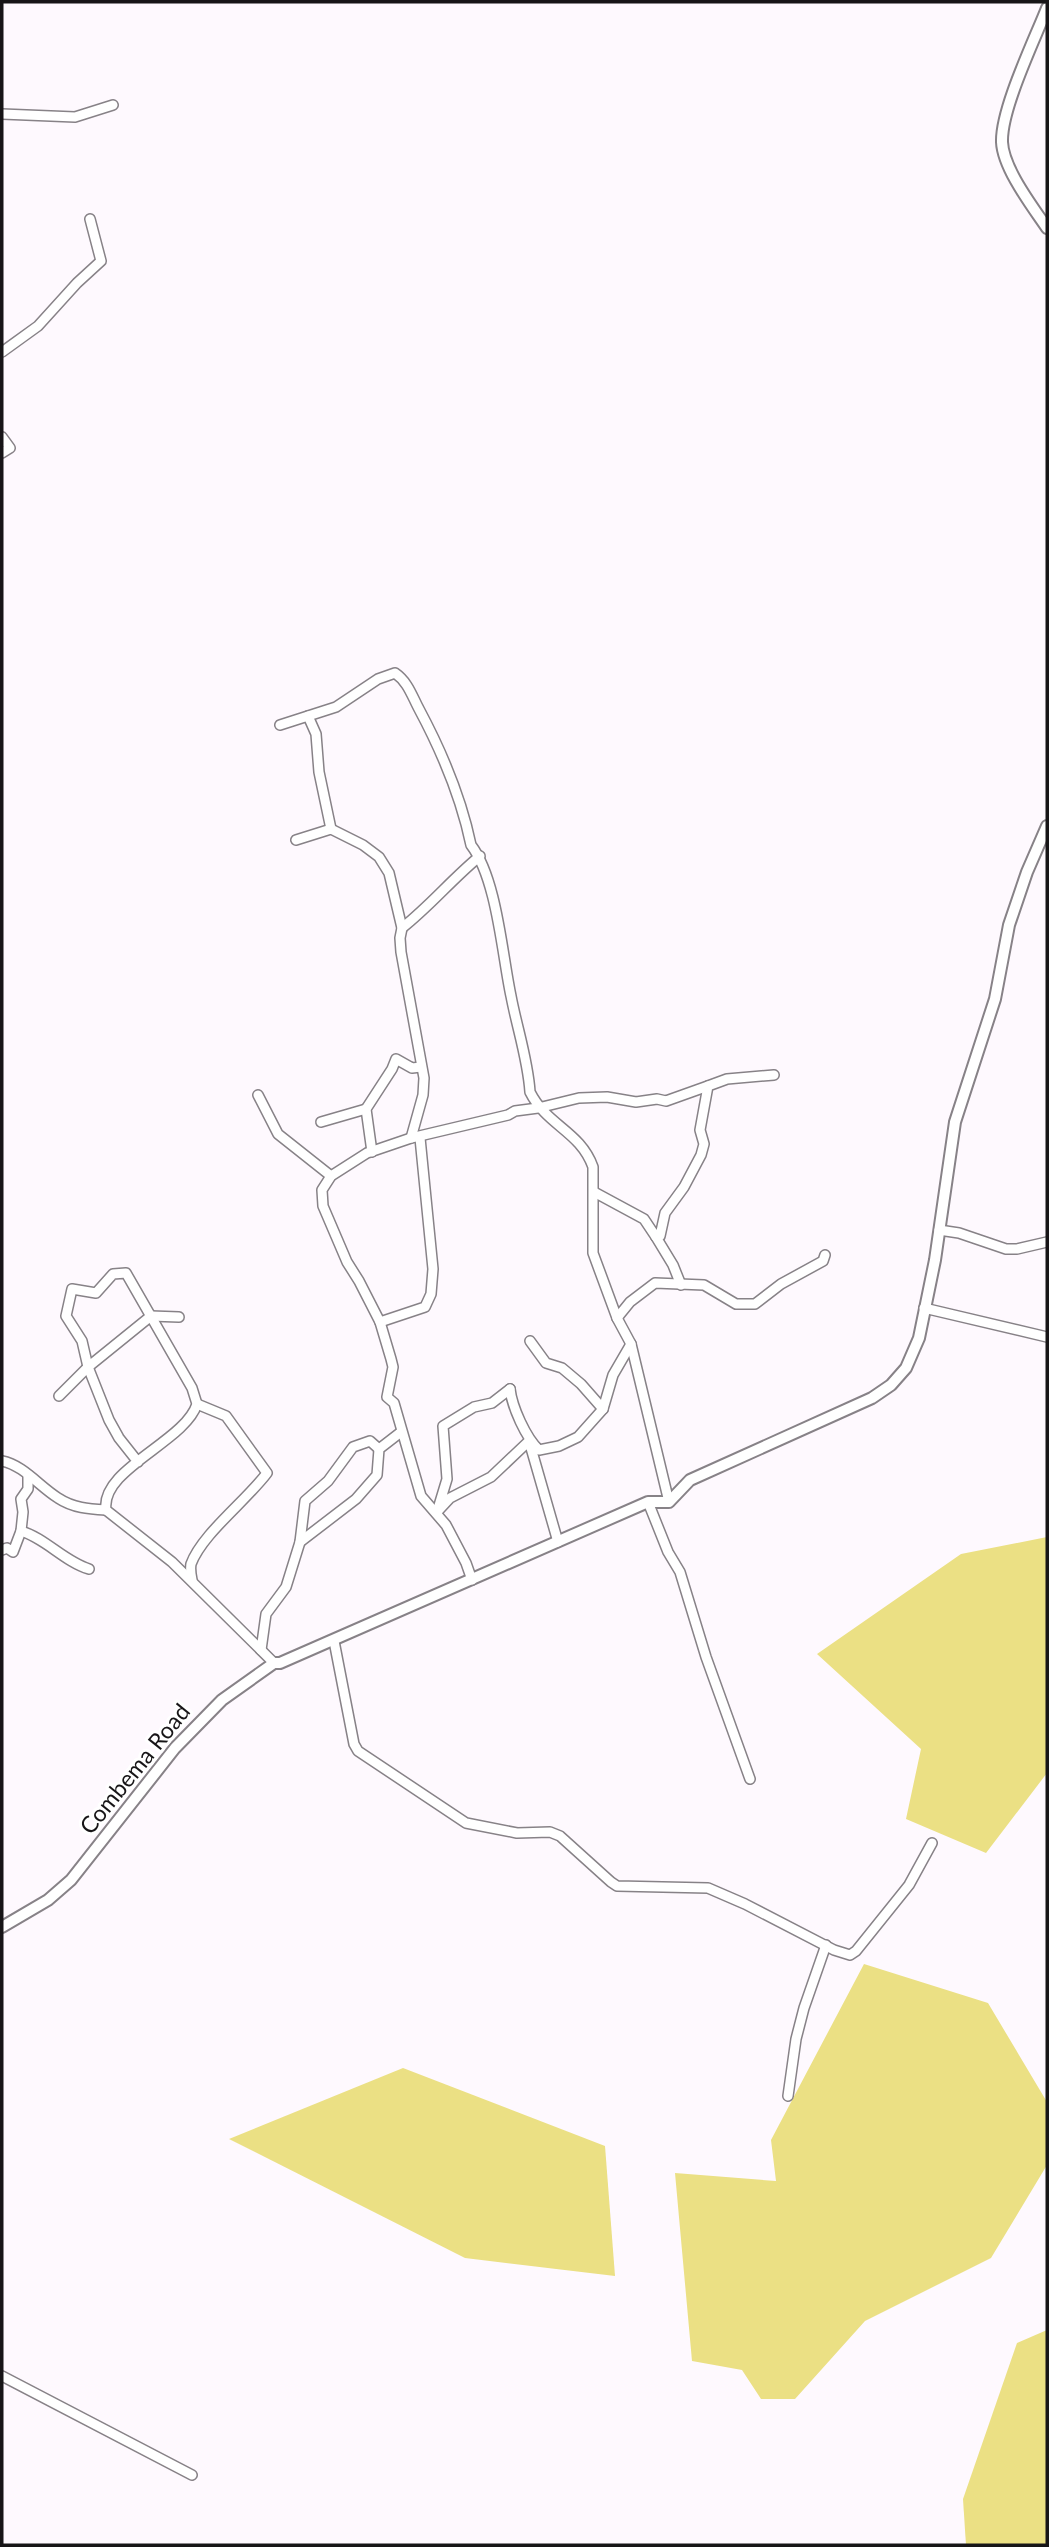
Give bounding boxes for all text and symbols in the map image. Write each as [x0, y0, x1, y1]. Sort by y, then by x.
street label: Combema Road [73, 1698, 195, 1839]

